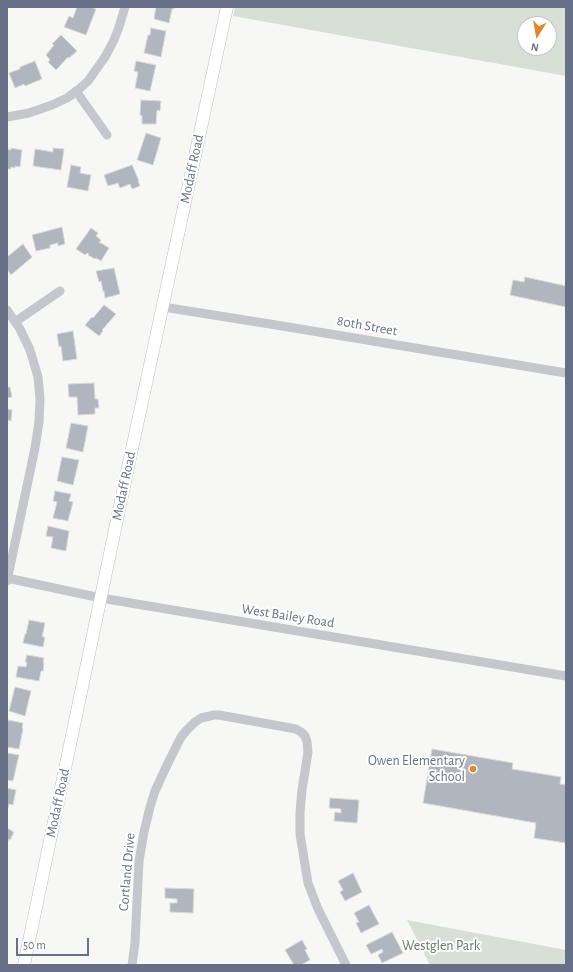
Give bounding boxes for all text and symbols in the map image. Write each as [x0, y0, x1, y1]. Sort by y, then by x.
north arrow [517, 16, 557, 56]
text: N [530, 41, 540, 53]
street label: Modaff Road [177, 133, 207, 205]
street label: 80th Street [335, 312, 399, 340]
street label: Modaff Road [109, 450, 139, 522]
street label: West Bailey Road [240, 600, 336, 632]
place label: Owen Elementary School [368, 753, 465, 786]
marker: Owen Elementary School [468, 764, 478, 774]
street label: Modaff Road [43, 767, 73, 839]
street label: Cortland Drive [115, 832, 139, 912]
scale bar [18, 930, 91, 956]
park label: Westglen Park [402, 938, 480, 954]
text: 50 m [23, 939, 46, 951]

